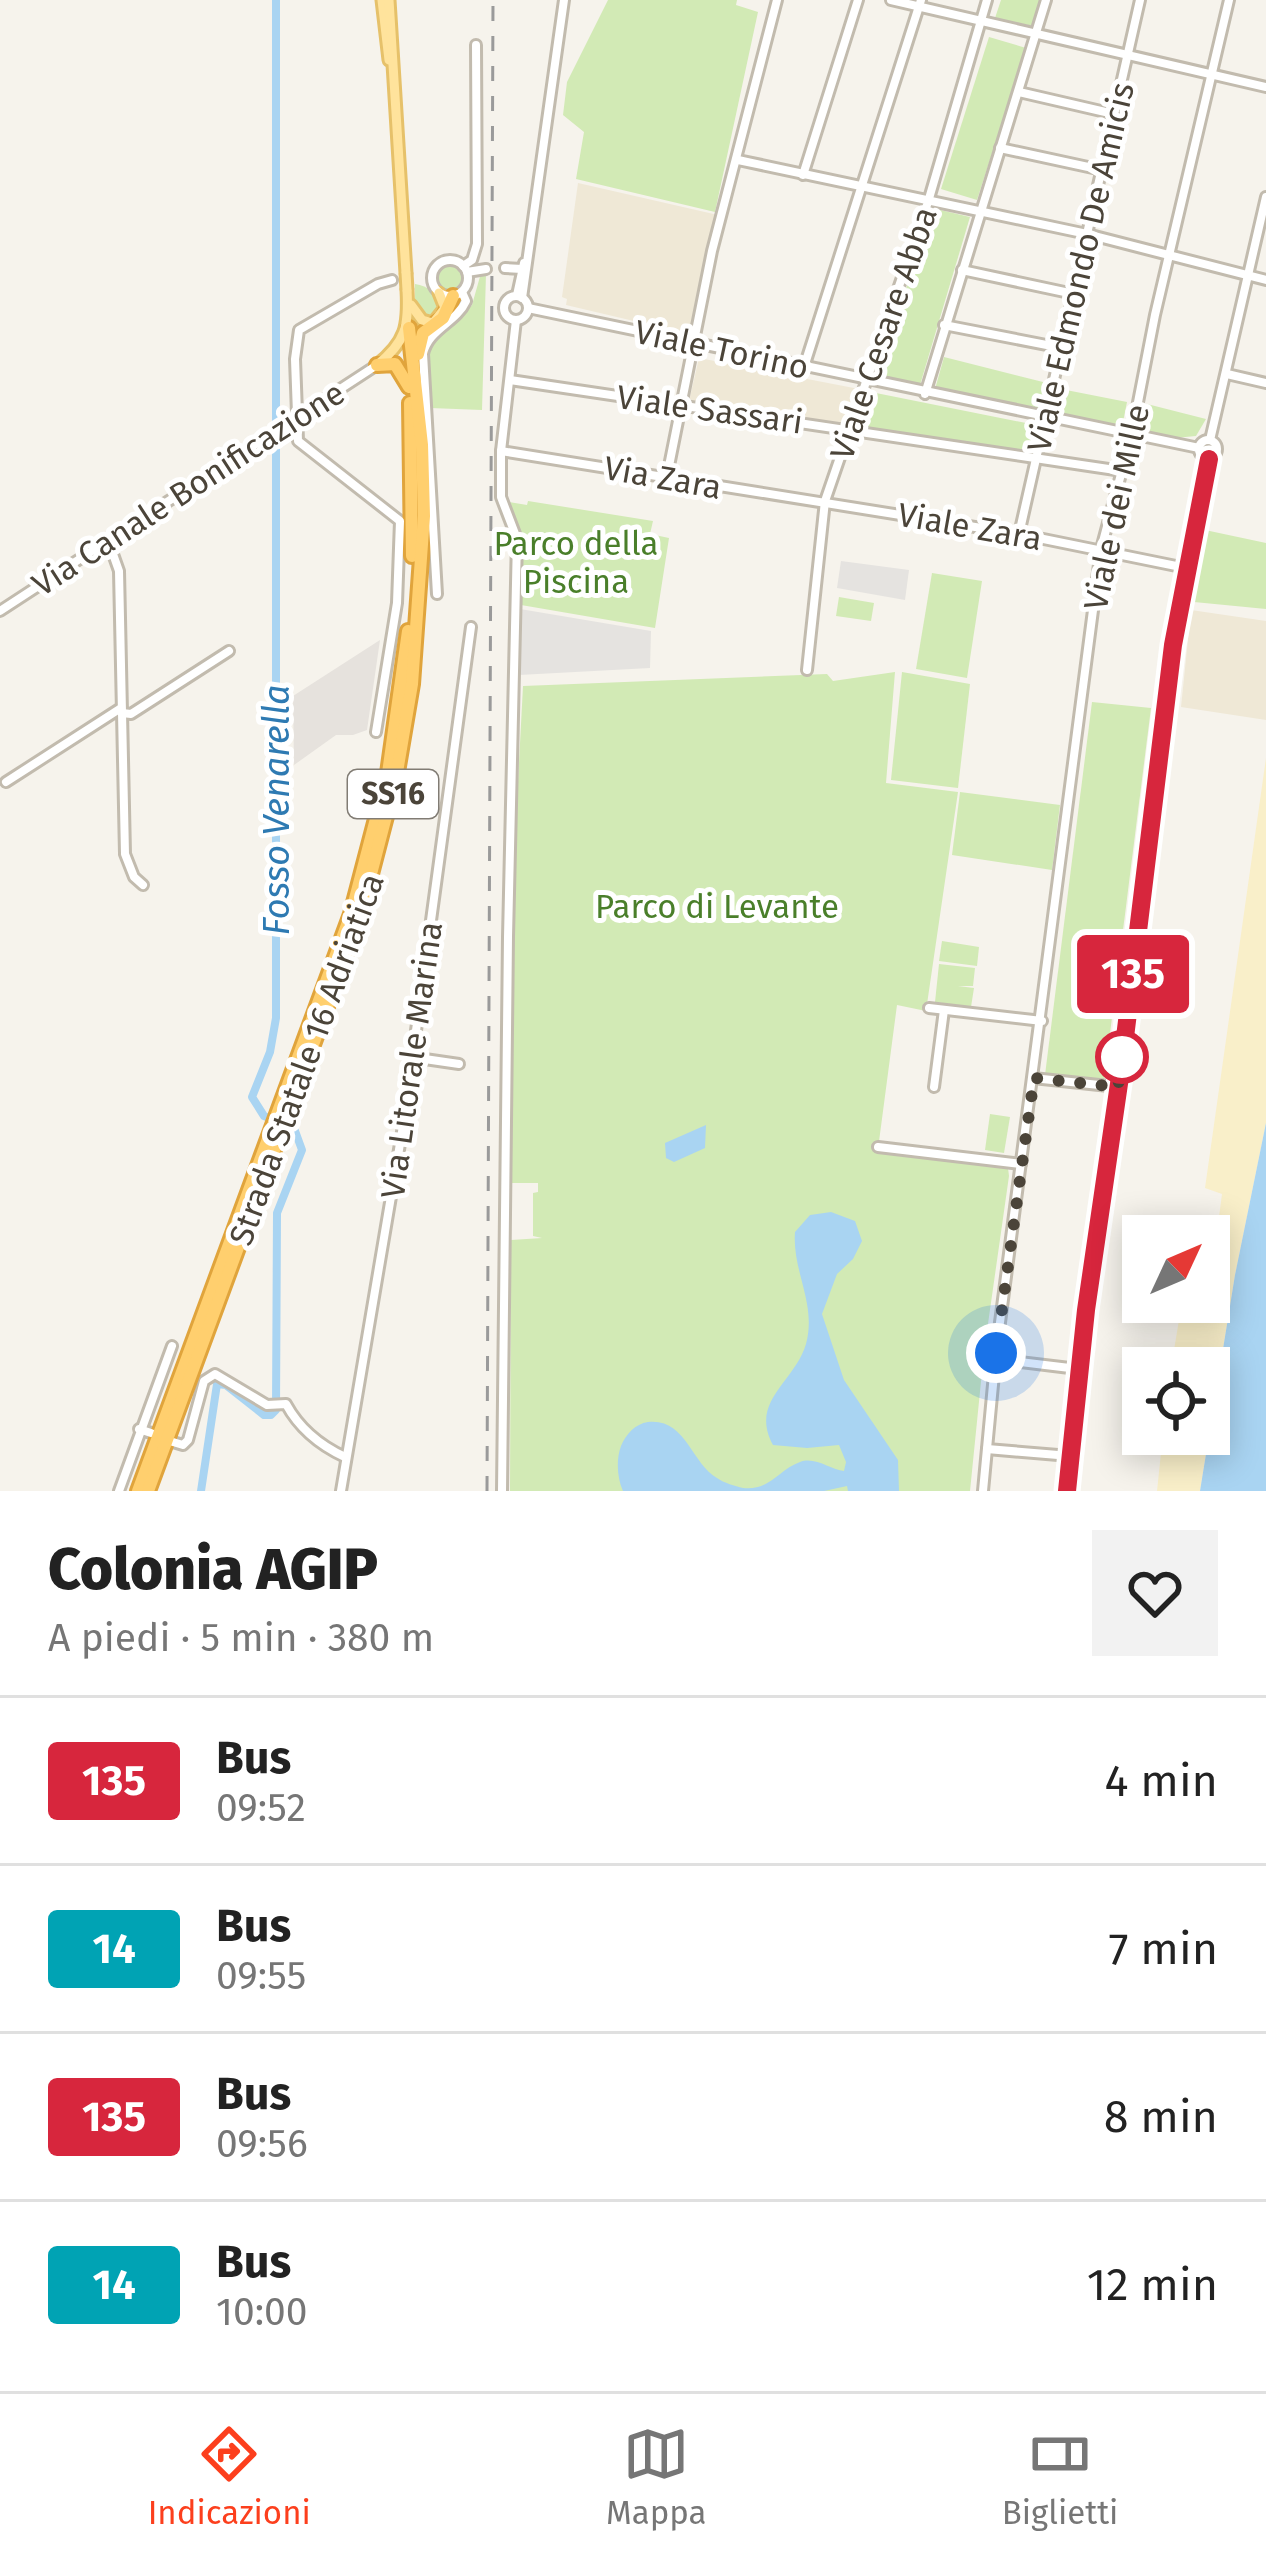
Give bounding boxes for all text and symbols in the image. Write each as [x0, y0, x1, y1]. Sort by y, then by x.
street label: Viale Edmondo De Amicis [1019, 79, 1143, 456]
street label: Viale Cesare Abba [822, 202, 946, 465]
street label: Viale Torino [631, 312, 812, 388]
street label: Via Canale Bonificazione [25, 373, 352, 605]
street label: Viale Sassari [614, 377, 805, 443]
street label: Viale dei Mille [1076, 401, 1158, 614]
street label: Via Zara [601, 448, 725, 508]
street label: Viale Zara [895, 495, 1045, 559]
park label: Parco della Piscina [493, 524, 659, 602]
water label: Fosso Venarella [255, 684, 299, 936]
road number: SS16 [348, 770, 438, 818]
street label: Strada Statale 16 Adriatica [221, 868, 393, 1251]
park label: Parco di Levante [595, 887, 839, 927]
street label: Via Litorale Marina [373, 919, 451, 1201]
line badge: 135 [1064, 935, 1202, 1013]
text: 135 [1101, 949, 1165, 999]
unlabelled marker [1097, 1032, 1147, 1082]
north arrow [1122, 1215, 1230, 1323]
map controls [1122, 1215, 1230, 1455]
your location [966, 1323, 1026, 1383]
button: locate [1122, 1347, 1230, 1455]
button: heart [1092, 1530, 1218, 1656]
text: Colonia AGIP [48, 1536, 378, 1604]
text: A piedi · 5 min · 380 m [48, 1615, 434, 1661]
text: Bus [216, 1731, 291, 1785]
text: 4 min [1105, 1754, 1218, 1808]
text: 135 [82, 1756, 146, 1806]
text: 09:52 [216, 1785, 306, 1831]
text: Bus [216, 1899, 291, 1953]
text: 7 min [1108, 1922, 1218, 1976]
text: 14 [92, 1924, 136, 1974]
text: 09:55 [216, 1953, 306, 1999]
text: Bus [216, 2067, 291, 2121]
text: 8 min [1104, 2090, 1218, 2144]
text: 135 [82, 2092, 146, 2142]
text: 09:56 [216, 2121, 308, 2167]
text: Bus [216, 2235, 291, 2289]
text: 12 min [1087, 2258, 1218, 2312]
text: 14 [92, 2260, 136, 2310]
text: 10:00 [216, 2289, 308, 2335]
tab: Indicazioni [148, 2421, 311, 2533]
tab: Mappa [606, 2421, 706, 2533]
tab: Biglietti [1002, 2421, 1118, 2533]

